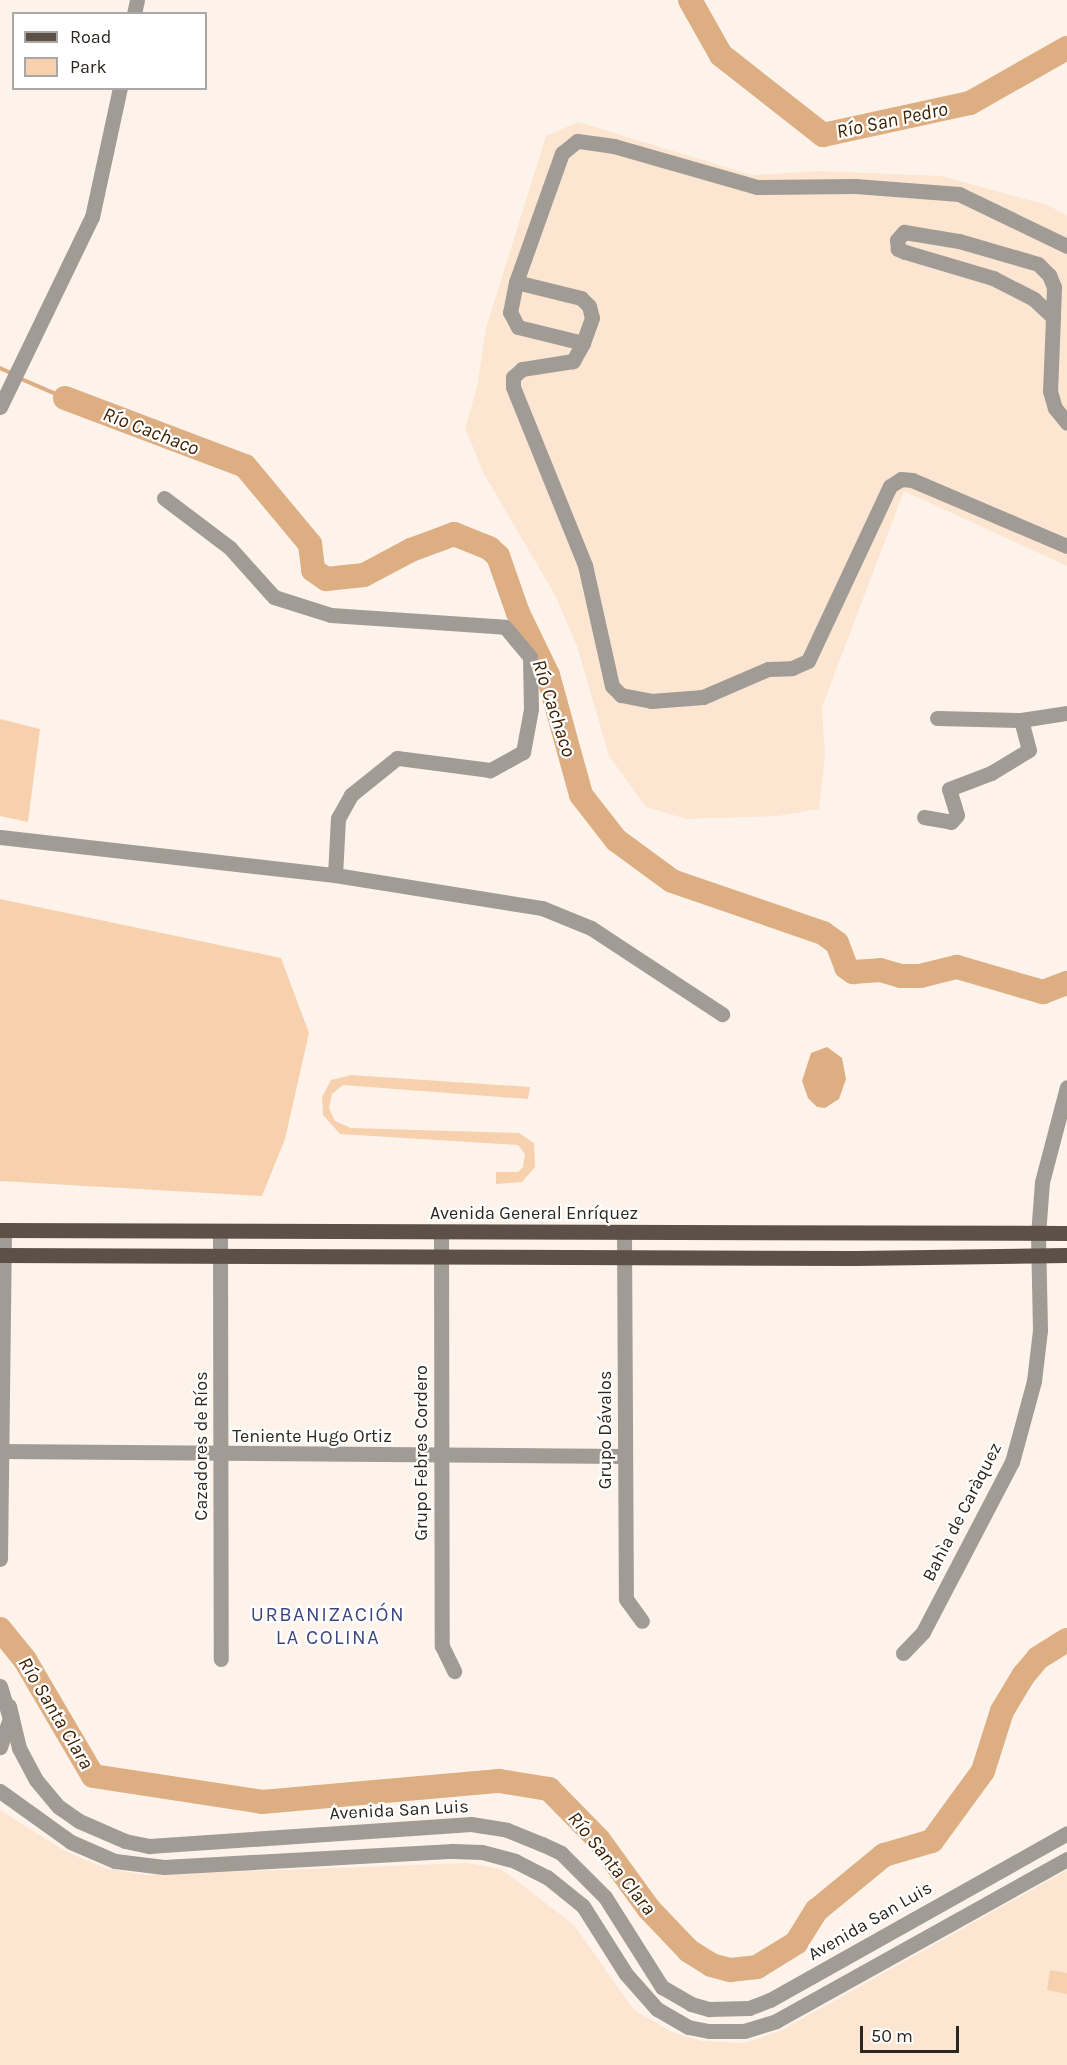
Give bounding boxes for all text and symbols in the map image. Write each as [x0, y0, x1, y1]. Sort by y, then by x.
legend [12, 12, 207, 90]
text: Road [70, 26, 111, 48]
text: Park [70, 56, 107, 78]
water label: Río San Pedro [834, 96, 950, 144]
water label: Río Cachaco [100, 402, 202, 460]
water label: Río Cachaco [527, 656, 581, 760]
street label: Avenida General Enríquez [430, 1202, 638, 1224]
street label: Grupo Febres Cordero [410, 1365, 432, 1541]
street label: Cazadores de Ríos [190, 1371, 212, 1521]
street label: Grupo Dávalos [594, 1371, 616, 1489]
street label: Teniente Hugo Ortiz [232, 1425, 392, 1447]
street label: Bahìa de Caràquez [918, 1439, 1006, 1585]
district label: URBANIZACIÓN LA COLINA [251, 1602, 405, 1649]
water label: Río Santa Clara [13, 1653, 99, 1773]
street label: Avenida San Luis [329, 1796, 469, 1824]
water label: Río Santa Clara [563, 1806, 661, 1920]
street label: Avenida San Luis [804, 1877, 936, 1965]
scale bar [863, 2014, 962, 2052]
text: 50 m [871, 2025, 913, 2047]

